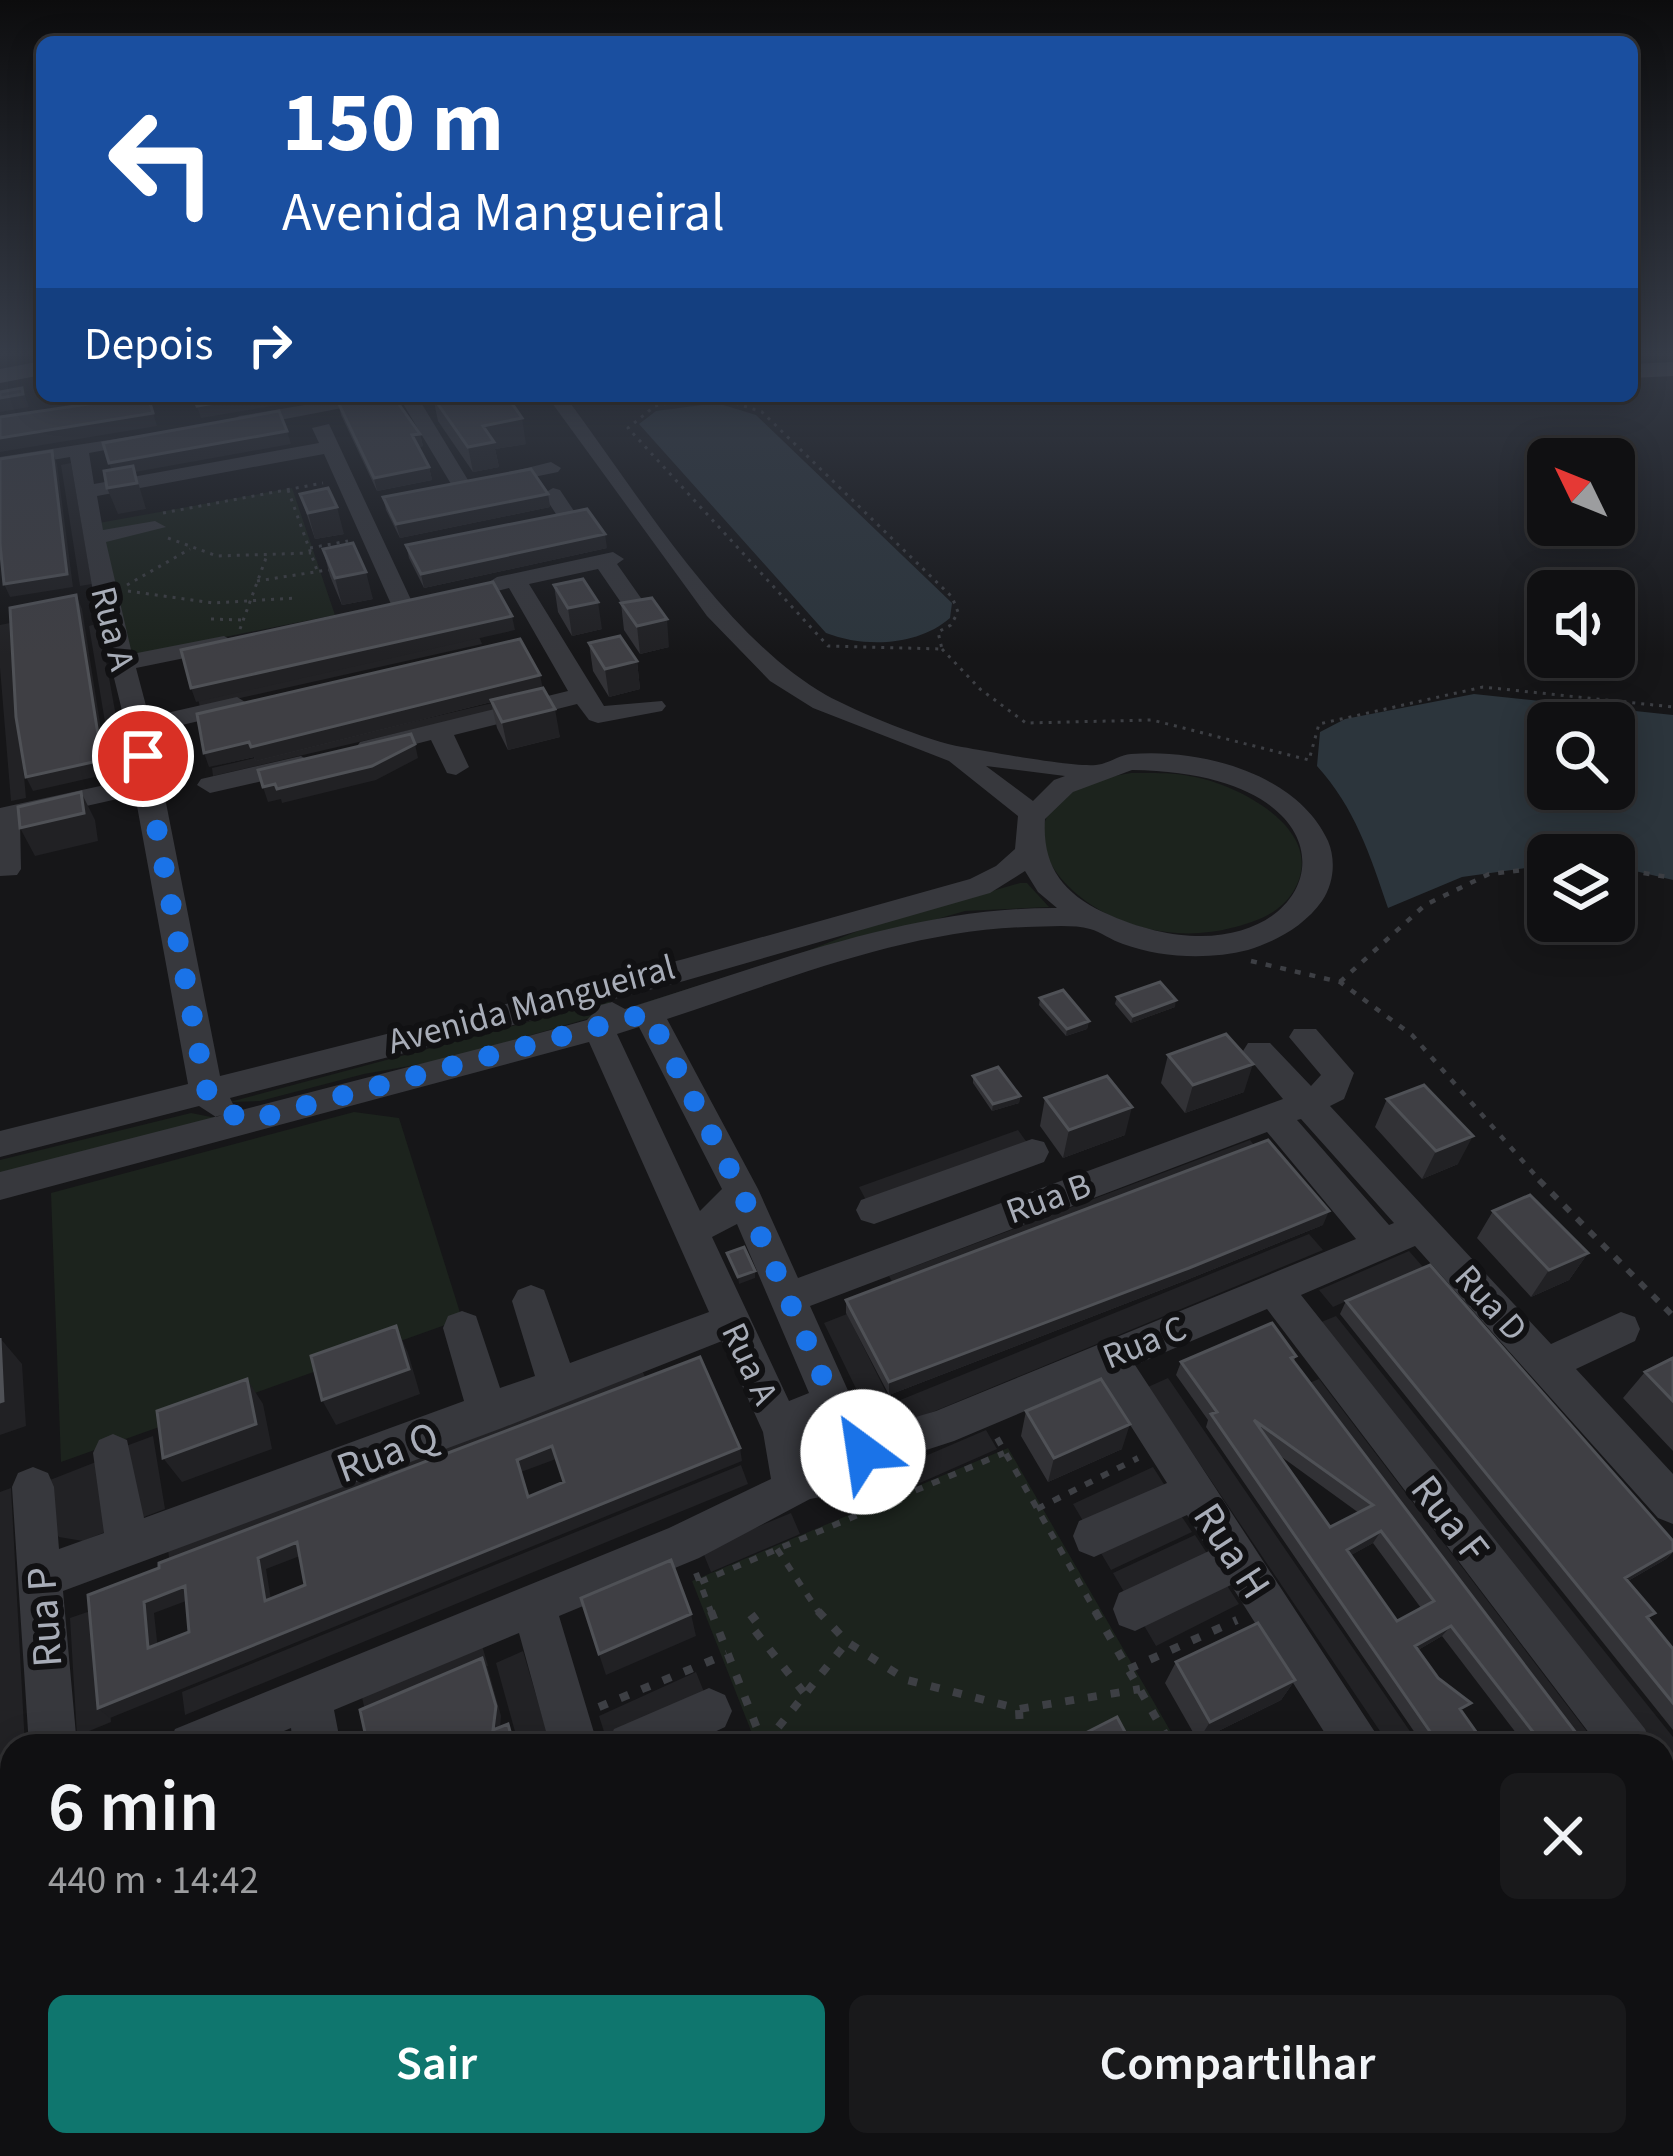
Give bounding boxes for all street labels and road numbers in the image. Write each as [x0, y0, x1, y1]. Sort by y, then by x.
street label: Rua A [78, 581, 148, 676]
street label: Avenida Mangueiral [382, 942, 681, 1067]
street label: Rua B [999, 1160, 1098, 1237]
street label: Rua D [1443, 1253, 1539, 1353]
street label: Rua C [1095, 1303, 1194, 1382]
street label: Rua A [709, 1314, 791, 1413]
street label: Rua Q [328, 1407, 447, 1499]
street label: Rua F [1396, 1463, 1503, 1576]
street label: Rua H [1178, 1491, 1285, 1611]
street label: Rua P [12, 1565, 78, 1669]

